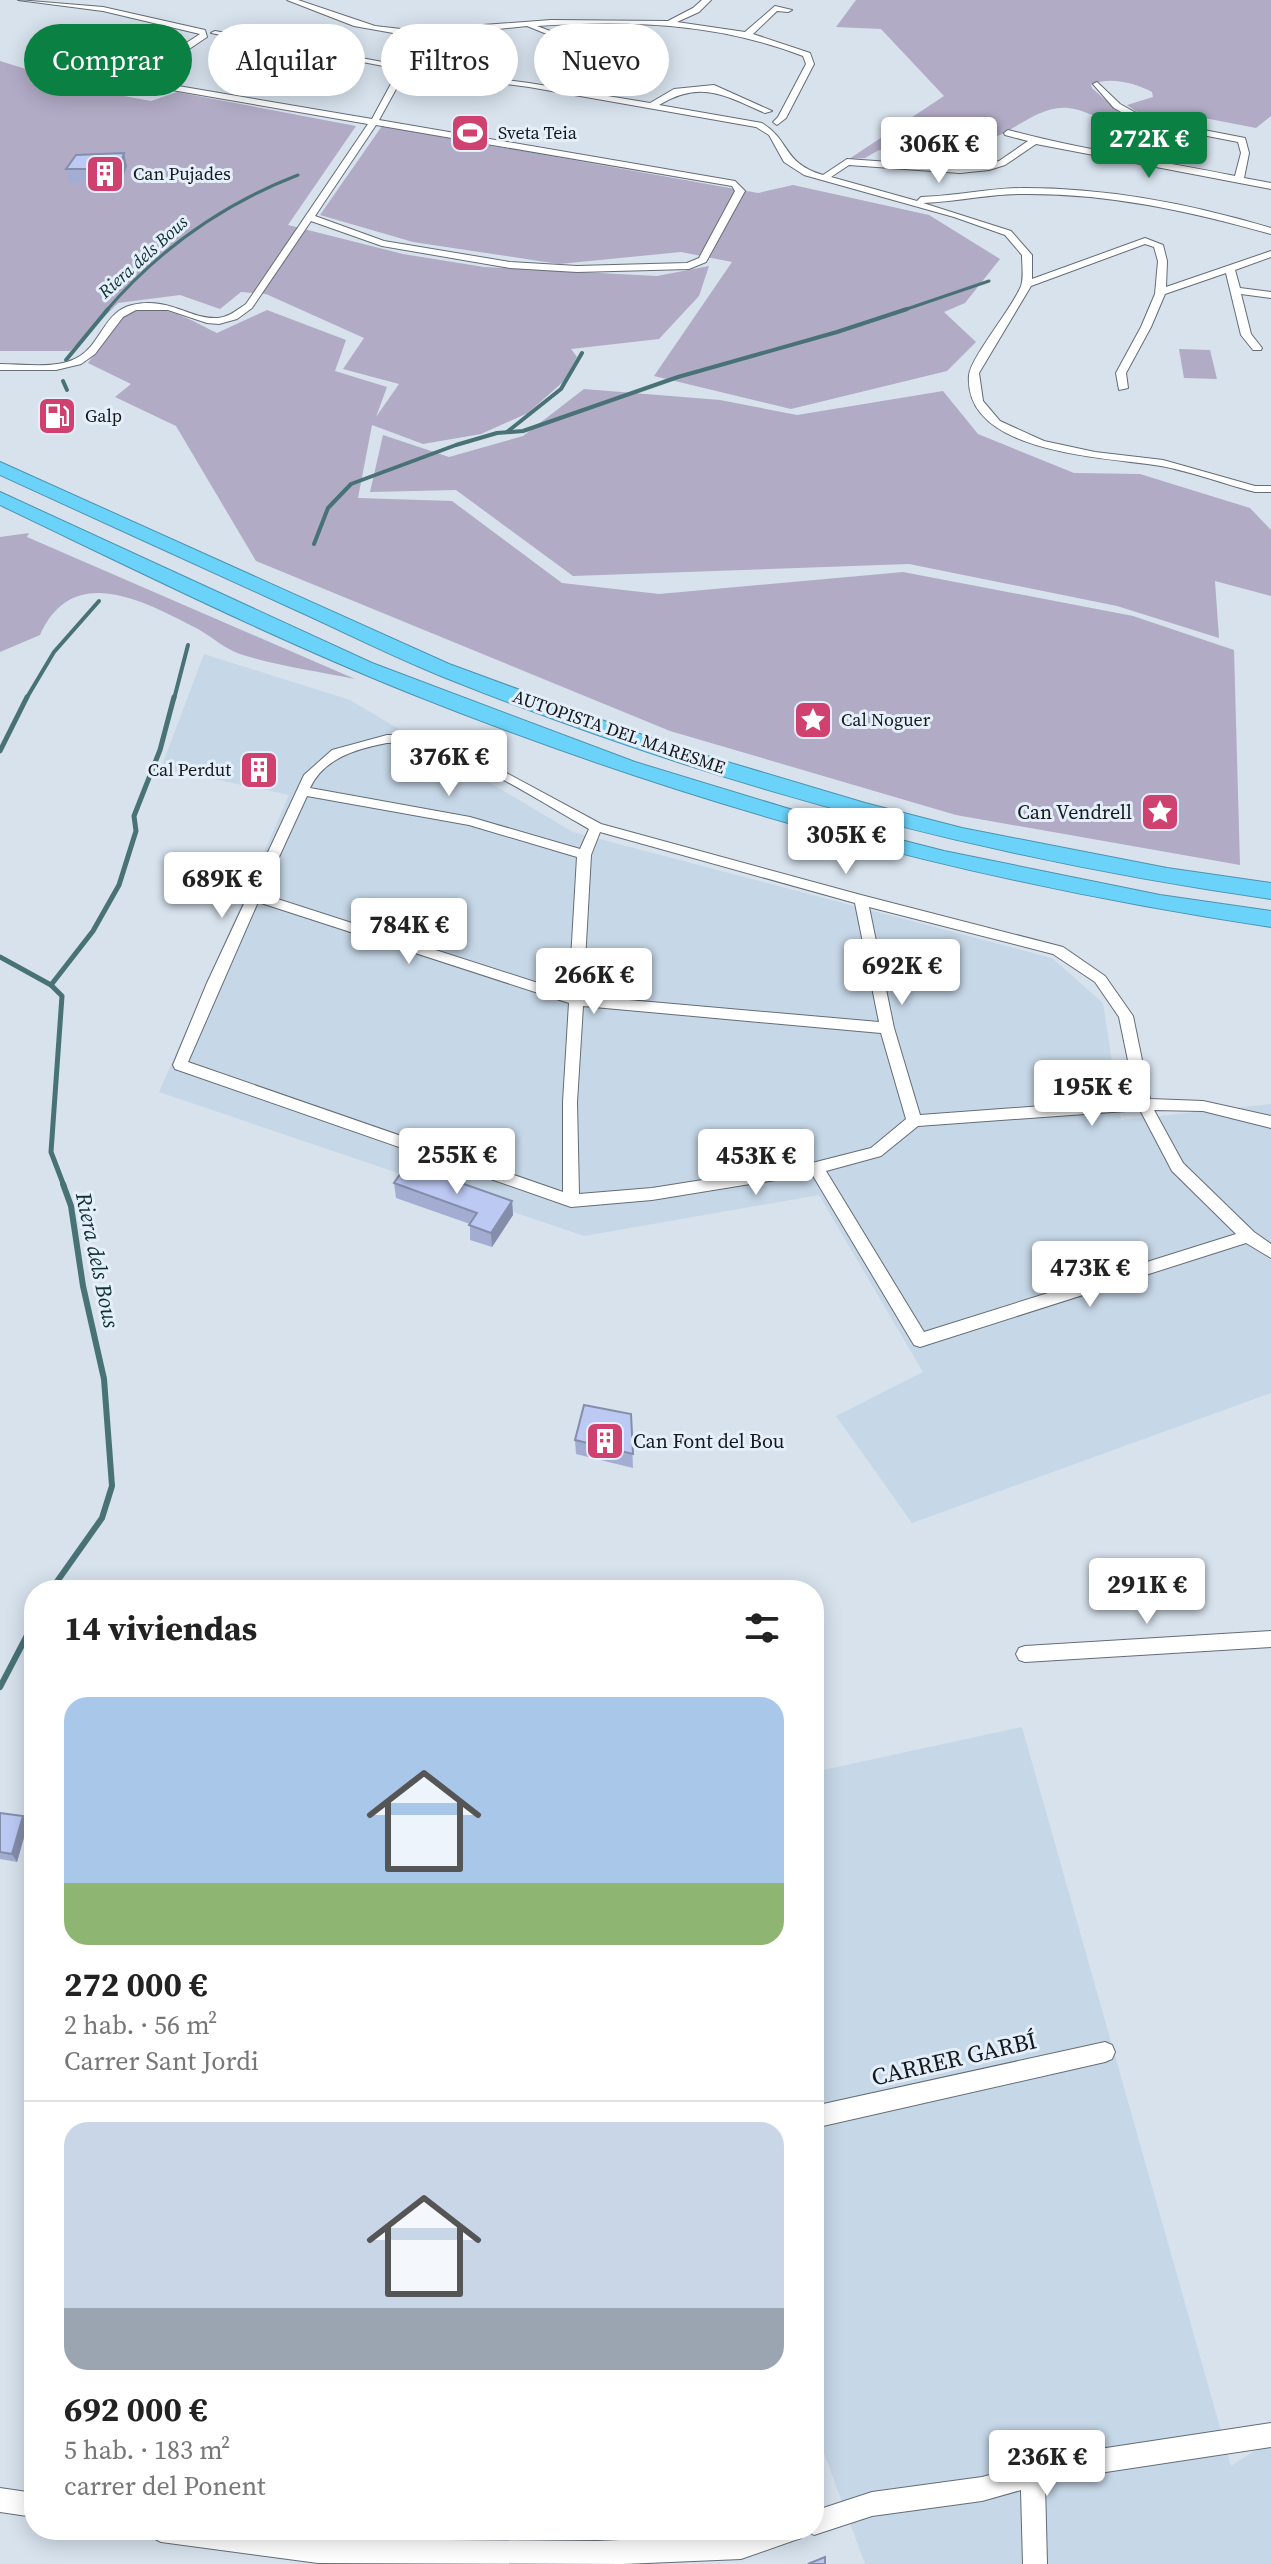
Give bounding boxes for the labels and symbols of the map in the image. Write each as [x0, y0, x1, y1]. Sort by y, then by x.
sports icon: Sveta Teia [449, 112, 491, 154]
pin: 272K € [1084, 112, 1214, 180]
pin: 306K € [874, 117, 1004, 185]
place label: Sveta Teia [498, 120, 578, 145]
building icon: Can Pujades [84, 153, 126, 195]
place label: Can Pujades [133, 161, 231, 186]
water label: Riera dels Bous [92, 209, 193, 304]
fuel station icon: Galp [36, 395, 78, 437]
place label: Galp [85, 403, 122, 428]
street label: AUTOPISTA DEL MARESME [510, 683, 729, 780]
place icon: Cal Noguer [792, 699, 834, 741]
place label: Cal Noguer [841, 707, 931, 732]
pin: 376K € [384, 730, 514, 798]
building icon: Cal Perdut [238, 749, 280, 791]
place label: Cal Perdut [148, 757, 231, 782]
place icon: Can Vendrell [1139, 791, 1181, 833]
place label: Can Vendrell [1017, 798, 1132, 826]
pin: 305K € [781, 808, 911, 876]
pin: 689K € [157, 852, 287, 920]
pin: 784K € [344, 898, 474, 966]
pin: 692K € [837, 939, 967, 1007]
pin: 266K € [529, 948, 659, 1016]
pin: 195K € [1027, 1060, 1157, 1128]
pin: 255K € [392, 1128, 522, 1196]
pin: 453K € [691, 1129, 821, 1197]
water label: Riera dels Bous [69, 1189, 127, 1331]
pin: 473K € [1025, 1241, 1155, 1309]
building icon: Can Font del Bou [584, 1420, 626, 1462]
place label: Can Font del Bou [633, 1427, 784, 1455]
pin: 291K € [1082, 1558, 1212, 1626]
street label: CARRER GARBÍ [868, 2023, 1040, 2094]
pin: 236K € [982, 2430, 1112, 2498]

